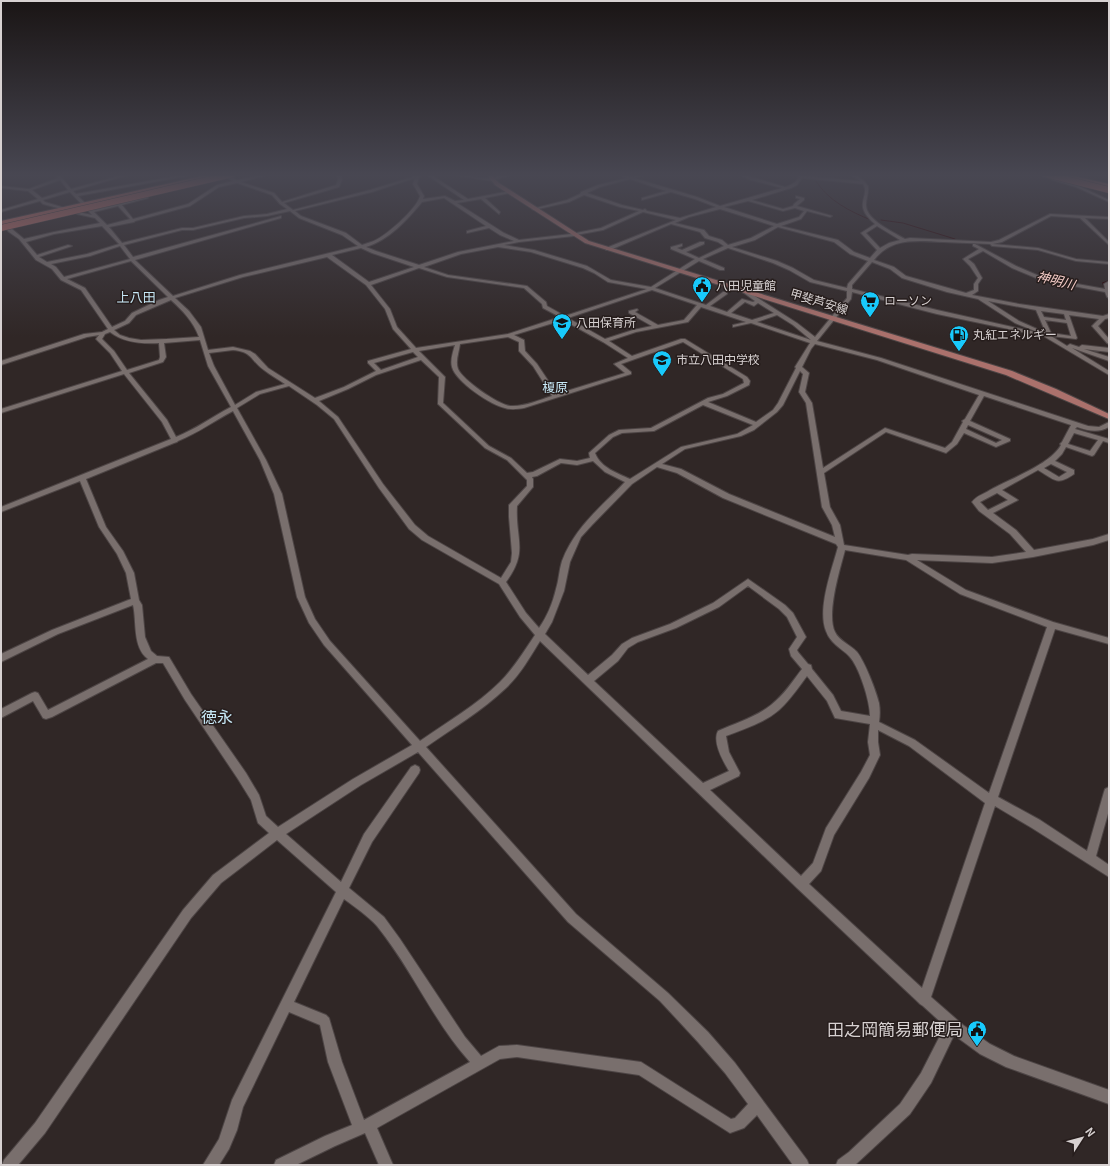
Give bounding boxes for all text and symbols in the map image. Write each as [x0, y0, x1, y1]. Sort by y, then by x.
water label: 神明川 [1035, 266, 1079, 294]
public building icon: 八田児童館 [691, 275, 713, 303]
place label: 八田児童館 [716, 276, 776, 293]
street label: 甲斐芦安線 [788, 284, 851, 317]
district label: 上八田 [116, 287, 156, 306]
supermarket icon: ローソン [859, 290, 881, 318]
place label: ローソン [884, 291, 932, 308]
school or university icon: 八田保育所 [551, 312, 573, 340]
place label: 八田保育所 [576, 313, 636, 330]
fuel station icon: 丸紅エネルギー [948, 324, 970, 352]
place label: 丸紅エネルギー [973, 325, 1057, 342]
school or university icon: 市立八田中学校 [651, 349, 673, 377]
place label: 市立八田中学校 [676, 350, 760, 367]
district label: 榎原 [542, 377, 568, 396]
district label: 徳永 [201, 704, 233, 728]
place label: 田之岡簡易郵便局 [827, 1016, 963, 1041]
public building icon: 田之岡簡易郵便局 [966, 1019, 988, 1047]
north arrow [1062, 1118, 1102, 1158]
text: N [1082, 1123, 1100, 1140]

